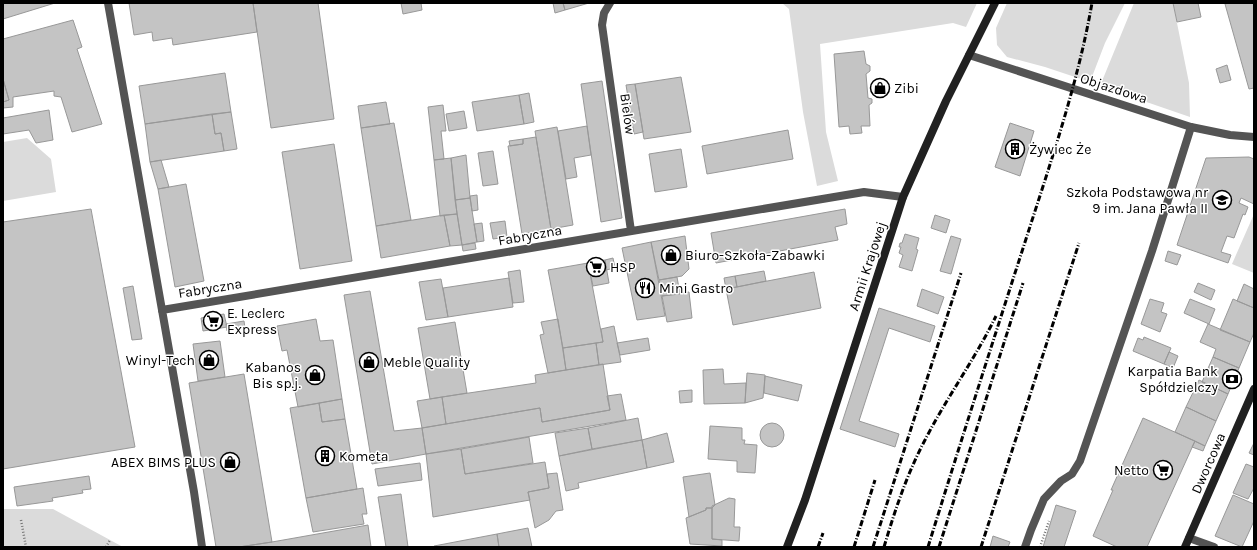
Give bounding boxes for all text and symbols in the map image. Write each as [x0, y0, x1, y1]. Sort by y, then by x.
street label: Objazdowa [1078, 70, 1150, 107]
shop icon: Zibi [869, 77, 891, 99]
place label: Zibi [894, 80, 919, 97]
street label: Bielów [616, 92, 639, 136]
building icon: Żywiec Że [1004, 138, 1026, 160]
place label: Żywiec Że [1029, 141, 1091, 158]
place label: Szkoła Podstawowa nr 9 im. Jana Pawła II [1066, 184, 1209, 217]
school or university icon: Szkoła Podstawowa nr 9 im. Jana Pawła II [1211, 189, 1233, 211]
street label: Armii Krajowej [845, 219, 890, 313]
street label: Fabryczna [497, 222, 563, 249]
shop icon: Biuro-Szkoła-Zabawki [660, 244, 682, 266]
place label: Biuro-Szkoła-Zabawki [685, 247, 825, 264]
supermarket icon: HSP [585, 256, 607, 278]
place label: HSP [610, 259, 636, 276]
street label: Fabryczna [177, 275, 243, 302]
restaurant icon: Mini Gastro [634, 277, 656, 299]
place label: Mini Gastro [659, 280, 733, 297]
place label: E. Leclerc Express [227, 305, 285, 338]
supermarket icon: E. Leclerc Express [202, 310, 224, 332]
shop icon: Winyl-Tech [198, 349, 220, 371]
shop icon: Meble Quality [358, 351, 380, 373]
place label: Winyl-Tech [126, 352, 195, 369]
place label: Meble Quality [383, 354, 470, 371]
place label: Kabanos Bis sp.j. [245, 359, 301, 392]
place label: Karpatia Bank Spółdzielczy [1128, 363, 1218, 396]
shop icon: Kabanos Bis sp.j. [304, 364, 326, 386]
bank icon: Karpatia Bank Spółdzielczy [1221, 368, 1243, 390]
street label: Dworcowa [1188, 430, 1229, 496]
building icon: Kometa [314, 445, 336, 467]
place label: Kometa [339, 448, 388, 465]
shop icon: ABEX BIMS PLUS [219, 451, 241, 473]
place label: ABEX BIMS PLUS [111, 454, 216, 471]
supermarket icon: Netto [1152, 459, 1174, 481]
place label: Netto [1114, 462, 1149, 479]

